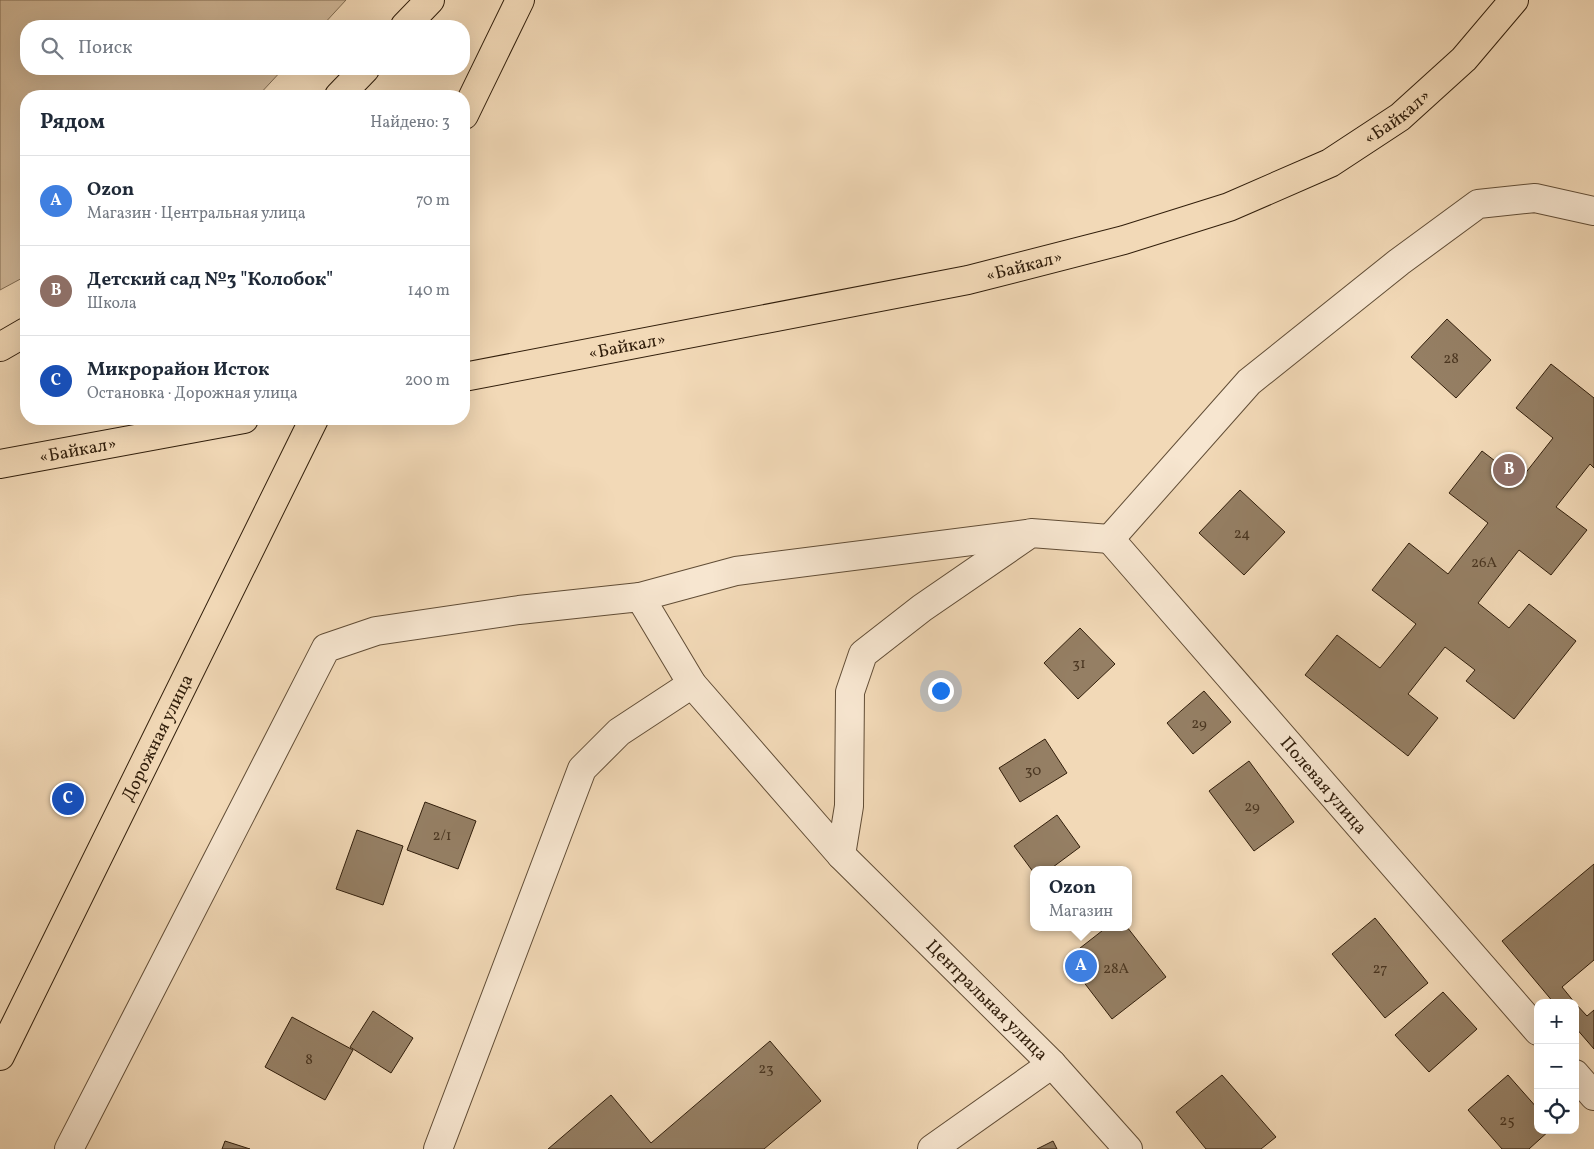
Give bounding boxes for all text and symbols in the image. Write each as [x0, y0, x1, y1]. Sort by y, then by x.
search box [20, 20, 470, 75]
icon: search [38, 34, 66, 62]
text: Поиск [78, 35, 132, 61]
street label: «Байкал» [1359, 84, 1437, 151]
text: Рядом [40, 108, 105, 137]
text: Найдено: 3 [370, 112, 450, 134]
text: Ozon [87, 177, 134, 203]
text: A [50, 190, 62, 212]
text: 70 m [416, 190, 450, 212]
text: Магазин · Центральная улица [87, 203, 306, 225]
street label: «Байкал» [983, 245, 1065, 289]
text: Детский сад №3 "Колобок" [87, 267, 333, 293]
text: B [51, 280, 61, 302]
text: 140 m [408, 280, 450, 302]
text: Школа [87, 293, 137, 315]
street label: «Байкал» [587, 327, 668, 367]
house number: 28 [1443, 349, 1459, 370]
text: Микрорайон Исток [87, 357, 269, 383]
text: C [51, 370, 61, 392]
text: 200 m [405, 370, 450, 392]
text: Остановка · Дорожная улица [87, 383, 298, 405]
street label: «Байкал» [37, 432, 119, 471]
pin: B [1493, 451, 1525, 489]
house number: 24 [1234, 524, 1250, 545]
house number: 26А [1471, 553, 1498, 574]
house number: 31 [1072, 654, 1086, 675]
street label: Дорожная улица [116, 670, 200, 806]
your location [928, 678, 954, 704]
house number: 29 [1191, 714, 1207, 735]
street label: Полевая улица [1273, 732, 1372, 840]
house number: 30 [1025, 761, 1041, 782]
pin: C [52, 780, 84, 818]
house number: 29 [1244, 797, 1260, 818]
house number: 2/1 [433, 826, 451, 847]
popup [1030, 866, 1132, 931]
text: Ozon [1049, 875, 1096, 901]
text: Магазин [1049, 901, 1113, 923]
street label: Центральная улица [919, 935, 1053, 1067]
pin: A [1065, 947, 1097, 985]
house number: 28А [1103, 959, 1130, 980]
house number: 27 [1373, 959, 1387, 980]
map controls [1534, 999, 1579, 1134]
button: + [1534, 999, 1579, 1044]
button: − [1534, 1044, 1579, 1089]
house number: 8 [305, 1050, 313, 1071]
house number: 23 [758, 1059, 774, 1080]
button: locate [1534, 1089, 1579, 1134]
house number: 25 [1499, 1111, 1515, 1132]

